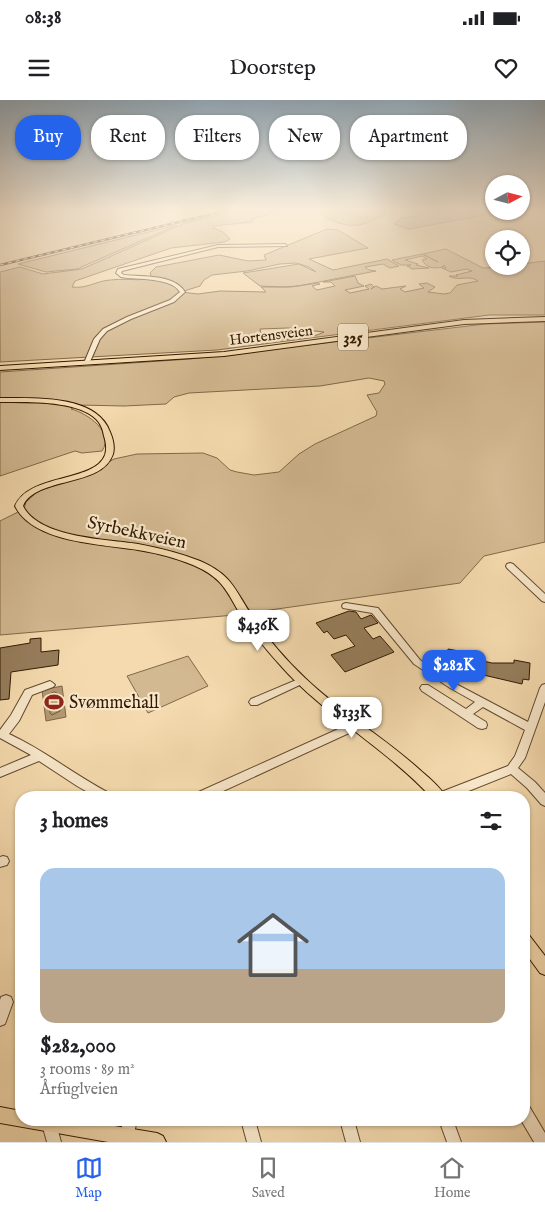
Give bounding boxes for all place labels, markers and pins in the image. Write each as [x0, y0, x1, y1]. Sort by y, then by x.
pin: $436K [223, 610, 293, 652]
pin: $282K [419, 650, 489, 692]
sports icon: Svømmehall [43, 691, 65, 713]
place label: Svømmehall [69, 692, 159, 715]
pin: $133K [317, 696, 387, 739]

